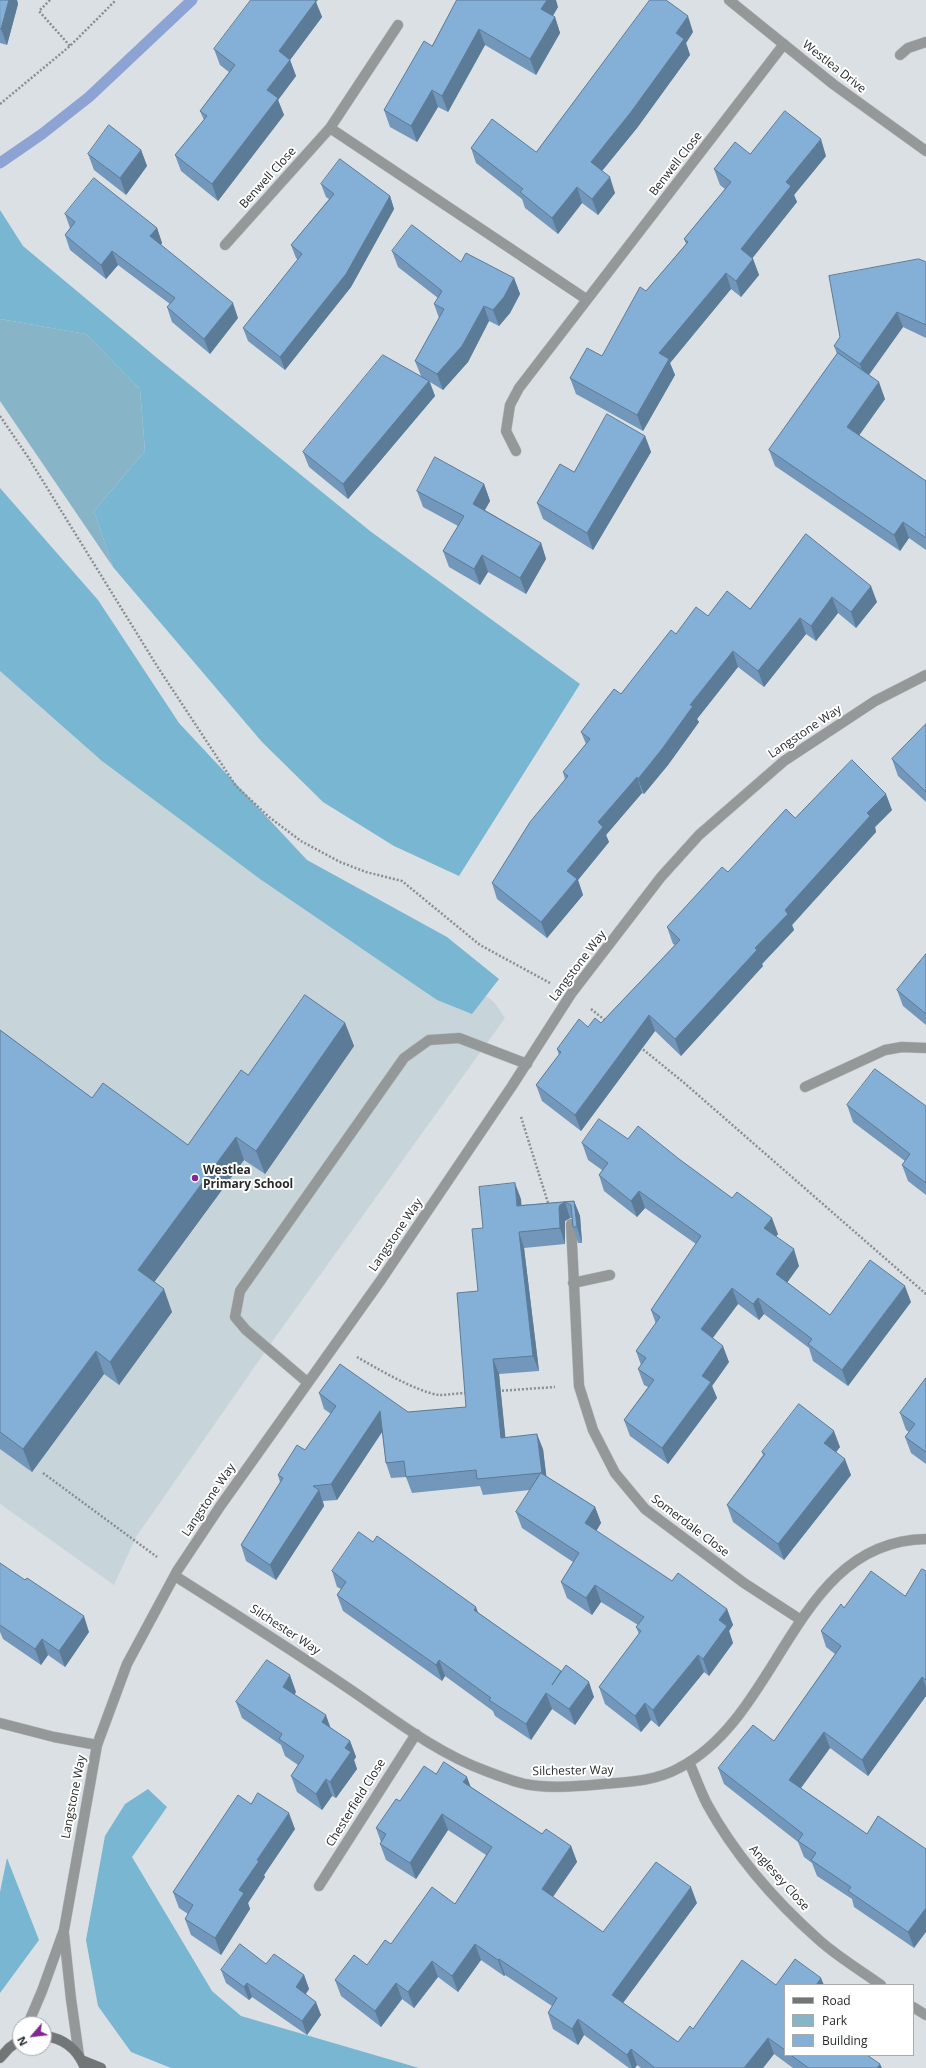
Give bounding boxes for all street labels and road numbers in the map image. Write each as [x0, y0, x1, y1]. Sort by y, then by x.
street label: Westlea Drive [799, 38, 869, 96]
street label: Benwell Close [647, 129, 705, 199]
street label: Benwell Close [237, 144, 299, 212]
street label: Langstone Way [766, 702, 844, 762]
street label: Langstone Way [547, 928, 609, 1004]
street label: Langstone Way [366, 1196, 426, 1274]
street label: Langstone Way [179, 1461, 239, 1539]
street label: Somerdale Close [648, 1492, 732, 1560]
street label: Silchester Way [247, 1602, 323, 1658]
street label: Langstone Way [59, 1754, 89, 1840]
street label: Chesterfield Close [323, 1756, 389, 1850]
street label: Silchester Way [532, 1763, 614, 1779]
street label: Anglesey Close [746, 1842, 812, 1914]

